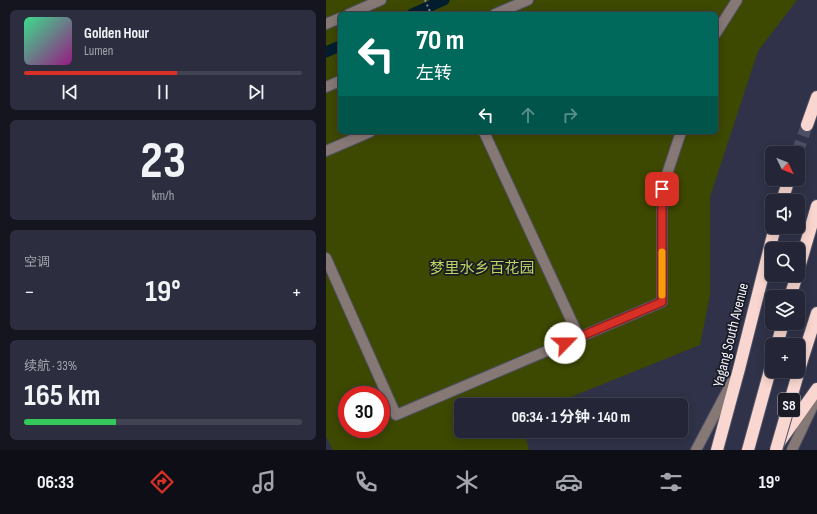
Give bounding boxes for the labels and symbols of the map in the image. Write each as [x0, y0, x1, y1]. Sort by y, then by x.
north arrow [765, 146, 805, 186]
pin [645, 172, 679, 206]
park label: 梦里水乡百花园 [429, 259, 535, 278]
street label: Yagang South Avenue [709, 281, 753, 389]
position arrow [544, 322, 586, 364]
speed limit sign: 30 [338, 386, 390, 438]
road number: S8 [778, 393, 800, 417]

